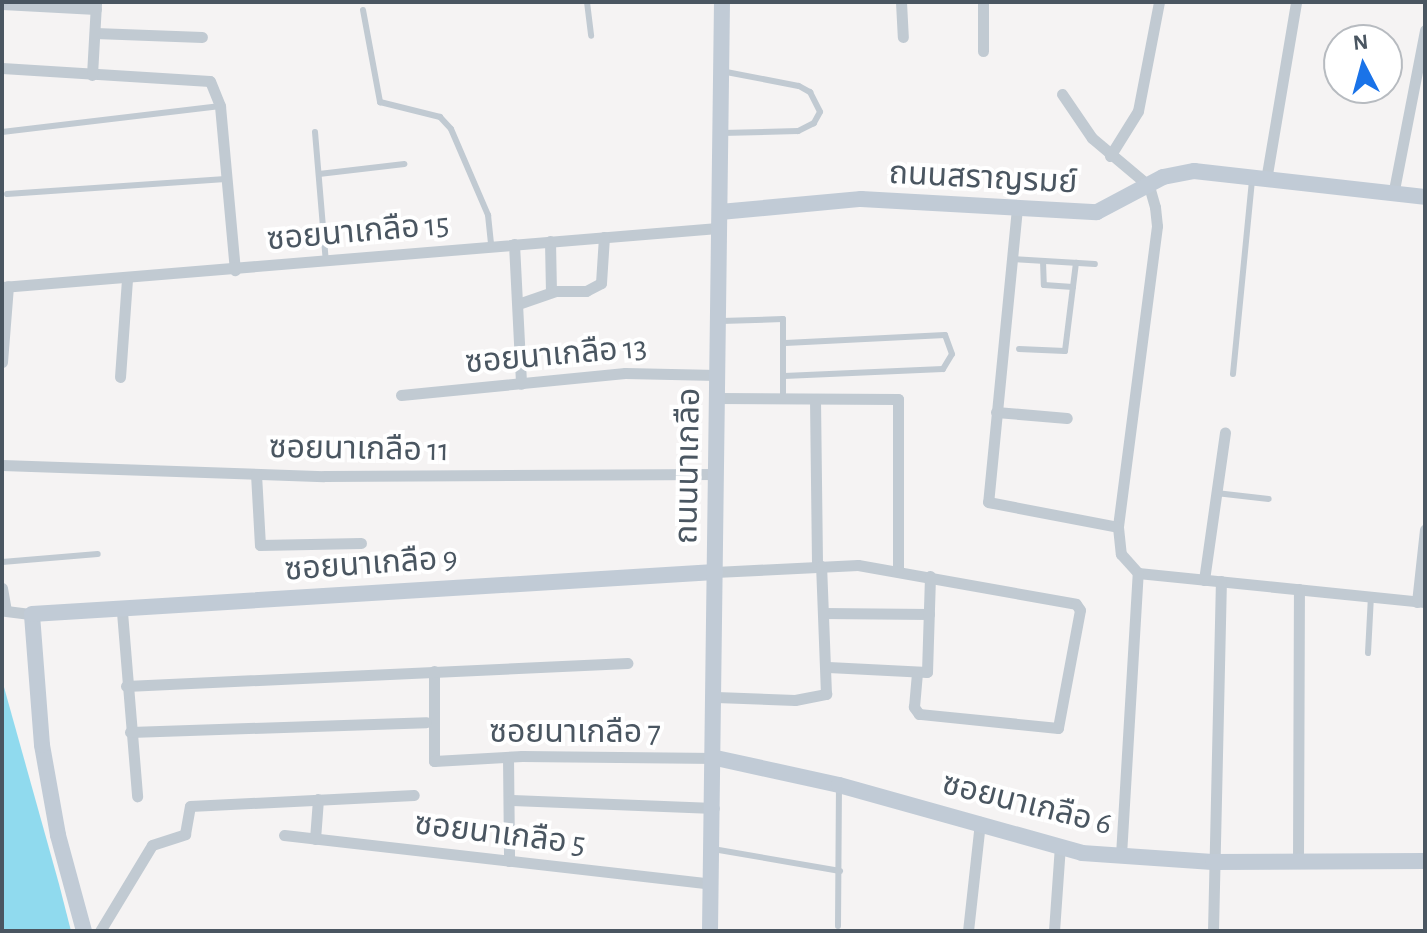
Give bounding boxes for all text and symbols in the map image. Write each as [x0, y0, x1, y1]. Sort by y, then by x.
north arrow [1323, 24, 1403, 104]
text: N [1352, 30, 1369, 54]
street label: ถนนสราญรมย์ [888, 154, 1078, 202]
street label: ซอยนาเกลือ 15 [265, 205, 451, 259]
street label: ซอยนาเกลือ 13 [463, 328, 649, 382]
street label: ถนนนาเกลือ [667, 387, 709, 545]
street label: ซอยนาเกลือ 11 [269, 428, 449, 470]
street label: ซอยนาเกลือ 9 [283, 539, 459, 589]
street label: ซอยนาเกลือ 7 [489, 713, 661, 751]
street label: ซอยนาเกลือ 6 [938, 764, 1116, 844]
street label: ซอยนาเกลือ 5 [412, 804, 588, 864]

